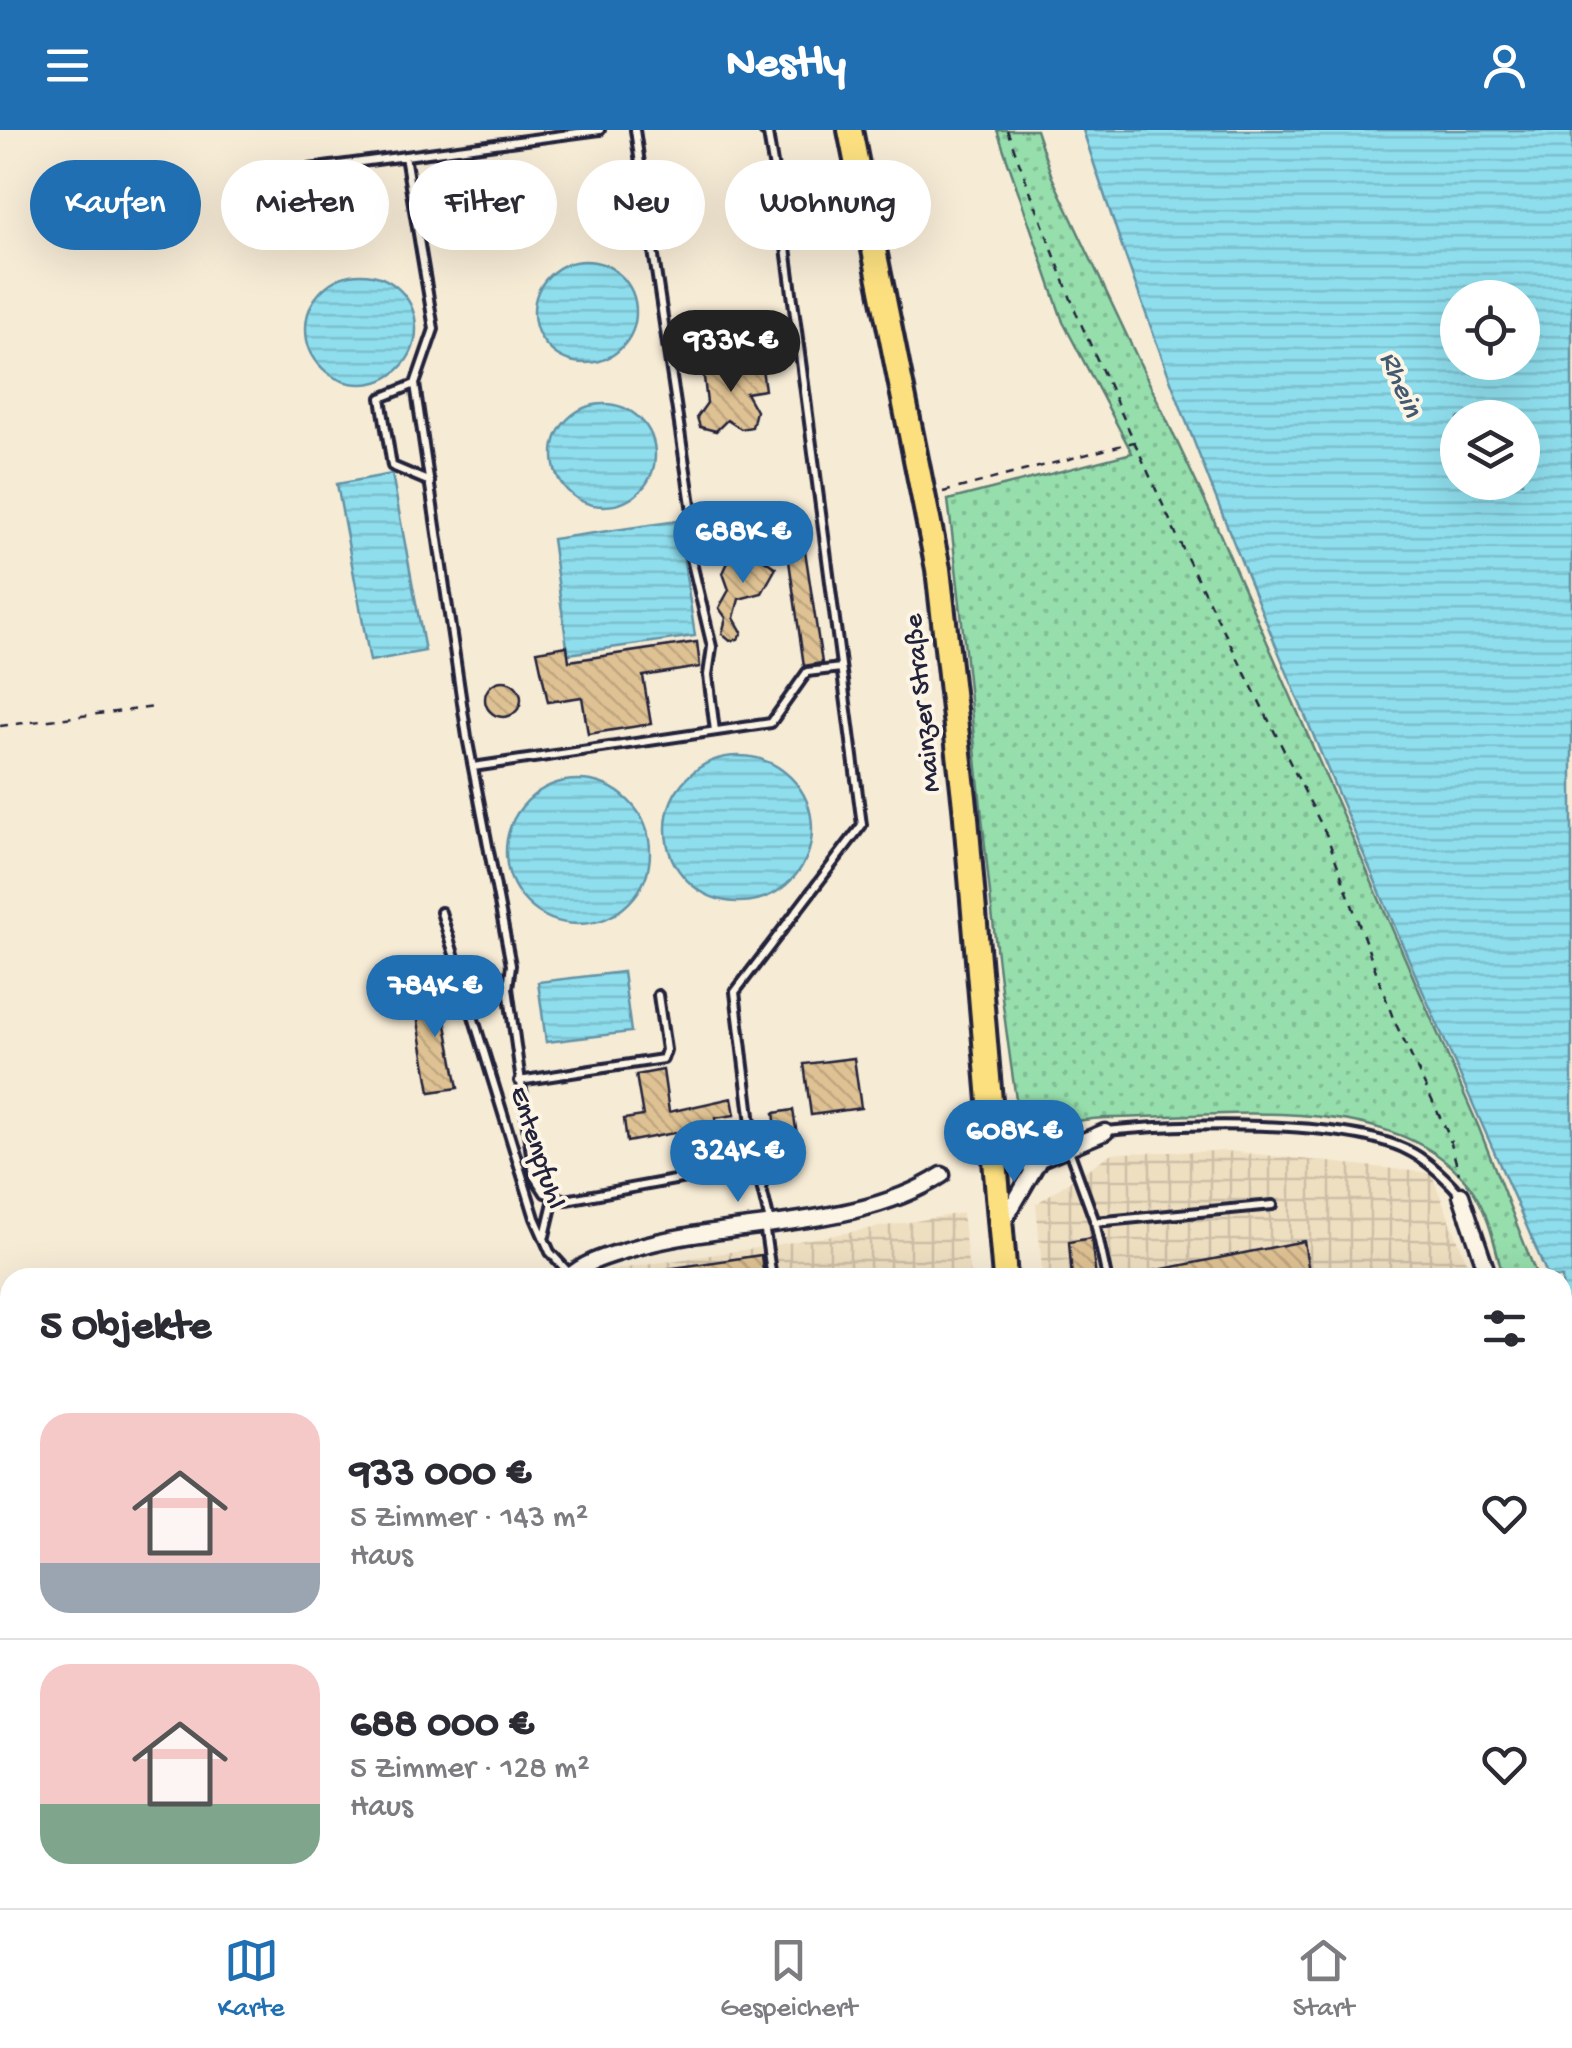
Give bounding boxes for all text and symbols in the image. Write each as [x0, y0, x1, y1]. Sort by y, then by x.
icon: menu [40, 38, 95, 93]
icon: person [1477, 38, 1532, 93]
text: Nestly [726, 39, 846, 92]
chip: Kaufen [30, 160, 201, 250]
chip: Mieten [221, 160, 389, 250]
chip: Filter [409, 160, 557, 250]
chip: Neu [577, 160, 705, 250]
chip: Wohnung [725, 160, 931, 250]
map controls [1440, 280, 1540, 500]
button: locate [1440, 280, 1540, 380]
pin: 933K € [650, 310, 812, 395]
text: 933K € [684, 323, 778, 361]
water label: Rhein [1370, 347, 1429, 424]
button: layers [1440, 400, 1540, 500]
pin: 688K € [662, 501, 824, 586]
text: 688K € [695, 514, 791, 552]
street label: Mainzer Straße [898, 612, 950, 794]
pin: 784K € [354, 955, 516, 1040]
text: 784K € [388, 968, 482, 1006]
street label: Entenpfuhl [501, 1083, 571, 1213]
pin: 608K € [933, 1100, 1095, 1185]
text: 608K € [966, 1113, 1062, 1151]
pin: 324K € [657, 1120, 819, 1205]
text: 324K € [692, 1133, 784, 1171]
icon: filters [1477, 1301, 1532, 1356]
text: 5 Objekte [40, 1304, 211, 1353]
text: 933 000 € [350, 1451, 531, 1500]
icon: home [120, 1453, 240, 1573]
icon: heart [1477, 1486, 1532, 1541]
text: 5 Zimmer · 143 m² [350, 1500, 588, 1538]
text: Haus [350, 1538, 413, 1576]
text: 688 000 € [350, 1702, 534, 1751]
icon: home [120, 1704, 240, 1824]
icon: heart [1477, 1737, 1532, 1792]
text: 5 Zimmer · 128 m² [350, 1751, 590, 1789]
text: Haus [350, 1789, 413, 1827]
tab: Karte [218, 1933, 285, 2026]
tab: Gespeichert [720, 1933, 857, 2026]
tab: Start [1293, 1933, 1354, 2026]

